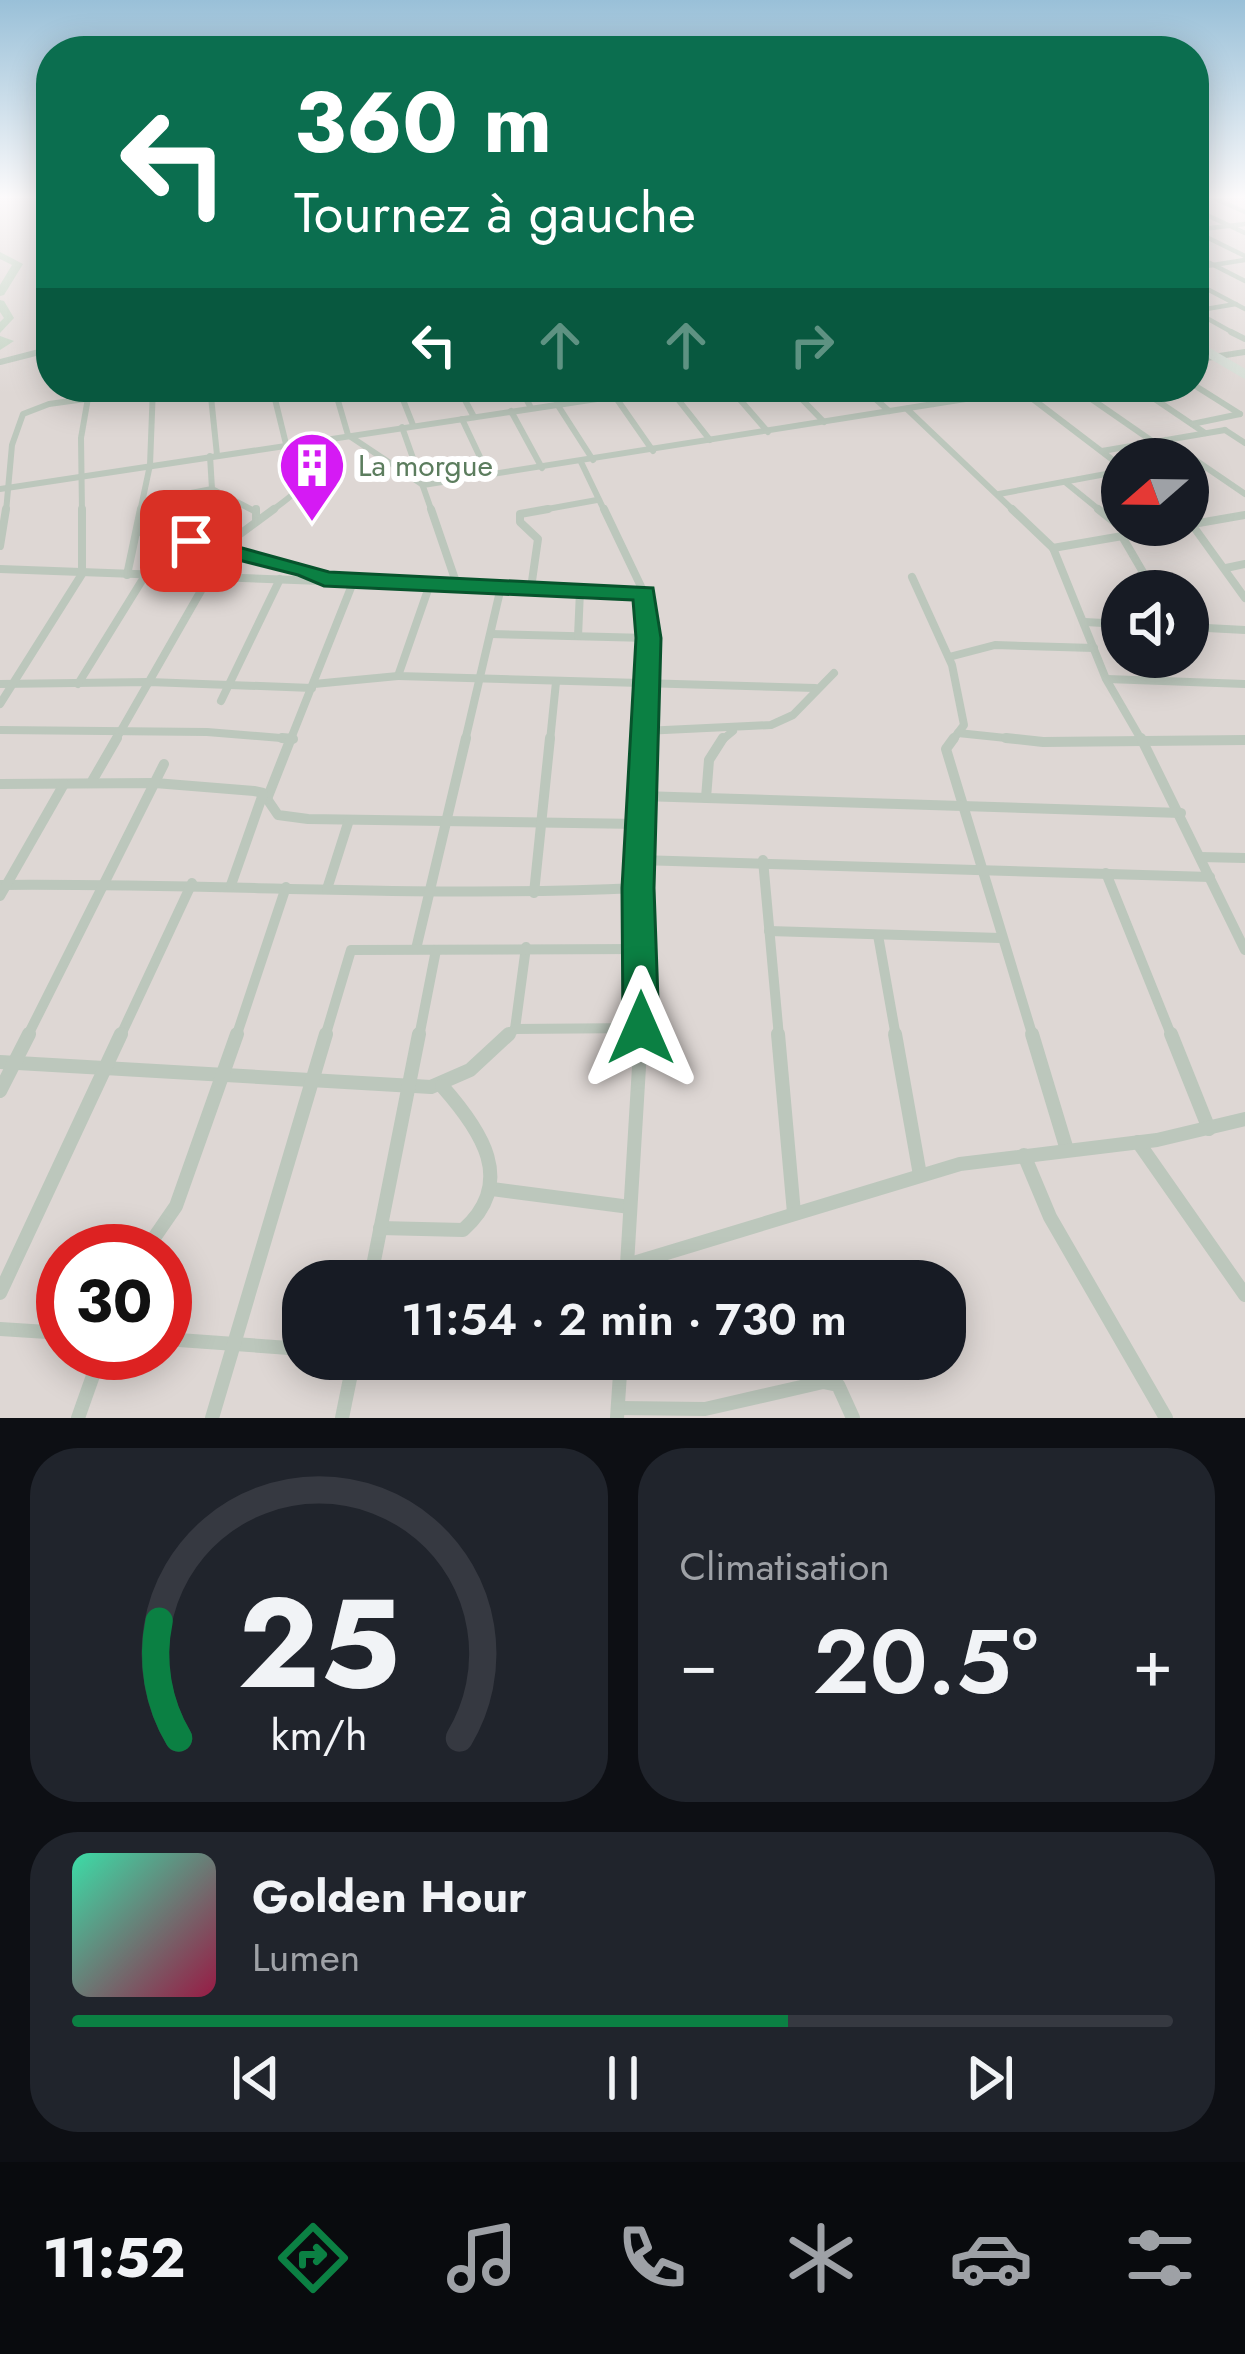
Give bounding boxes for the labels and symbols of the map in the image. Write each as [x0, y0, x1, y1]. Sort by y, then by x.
building icon: La morgue [277, 430, 347, 524]
north arrow [1101, 438, 1209, 546]
place label: La morgue [358, 444, 493, 487]
pin [140, 490, 242, 592]
position arrow [578, 965, 704, 1091]
speed limit sign: 30 [36, 1224, 192, 1380]

